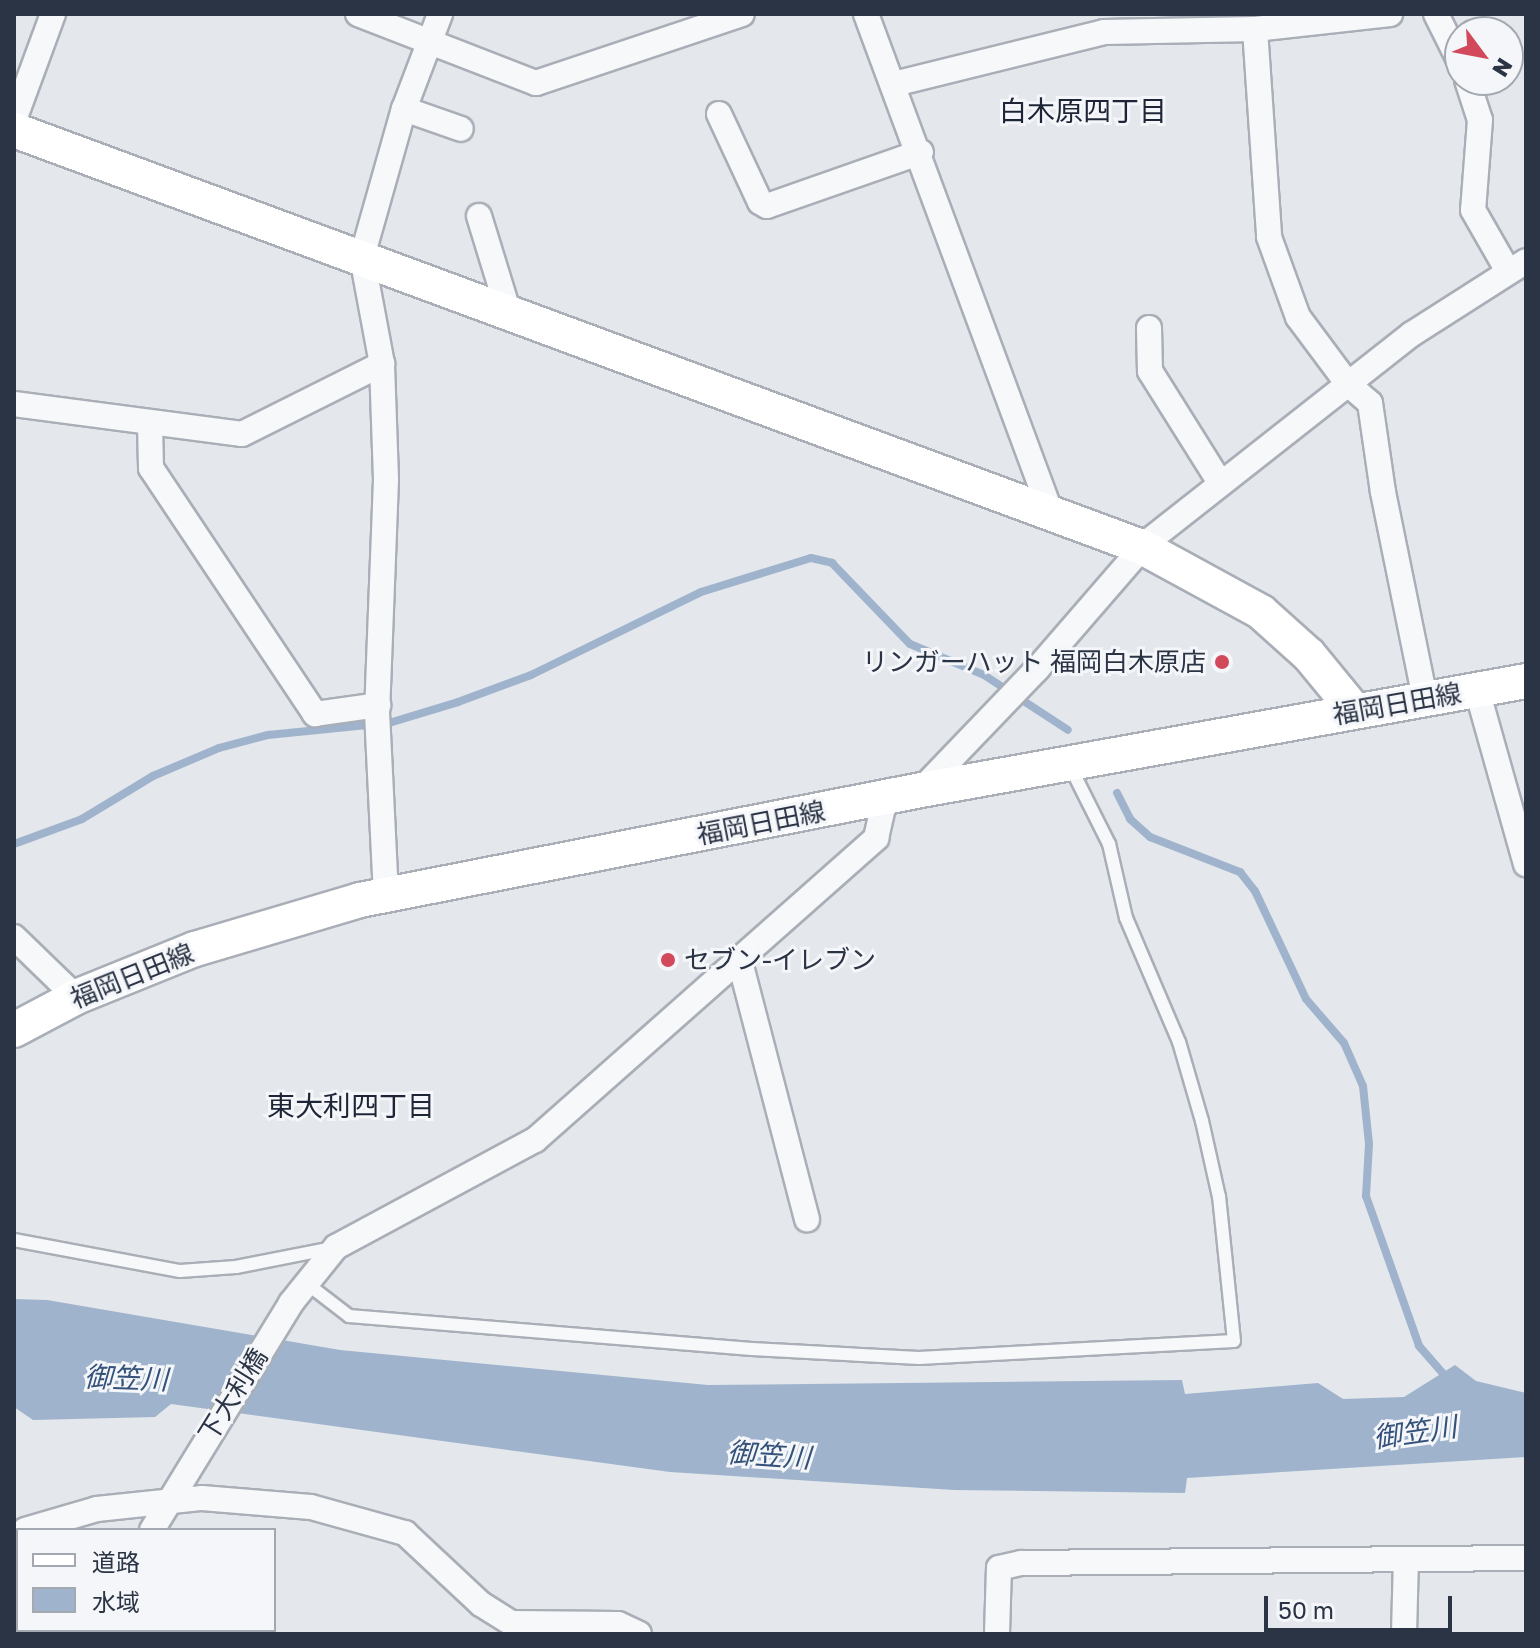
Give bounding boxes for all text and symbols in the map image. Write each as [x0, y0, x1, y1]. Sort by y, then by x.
north arrow [1444, 16, 1524, 96]
text: N [1487, 54, 1519, 82]
district label: 白木原四丁目 [999, 94, 1167, 128]
place label: リンガーハット 福岡白木原店 [862, 646, 1206, 678]
marker: リンガーハット 福岡白木原店 [1213, 653, 1231, 671]
street label: 福岡日田線 [1330, 677, 1464, 731]
street label: 福岡日田線 [694, 795, 828, 851]
street label: 福岡日田線 [66, 937, 198, 1015]
place label: セブン-イレブン [684, 944, 876, 976]
marker: セブン-イレブン [659, 951, 677, 969]
district label: 東大利四丁目 [267, 1089, 435, 1123]
street label: 下大利橋 [192, 1343, 274, 1447]
water label: 御笠川 [83, 1360, 169, 1396]
water label: 御笠川 [1371, 1410, 1459, 1454]
water label: 御笠川 [726, 1435, 812, 1475]
legend [16, 1528, 276, 1632]
text: 道路 [92, 1547, 140, 1576]
scale bar [1268, 1580, 1456, 1630]
text: 水域 [92, 1587, 140, 1616]
text: 50 m [1278, 1595, 1334, 1624]

